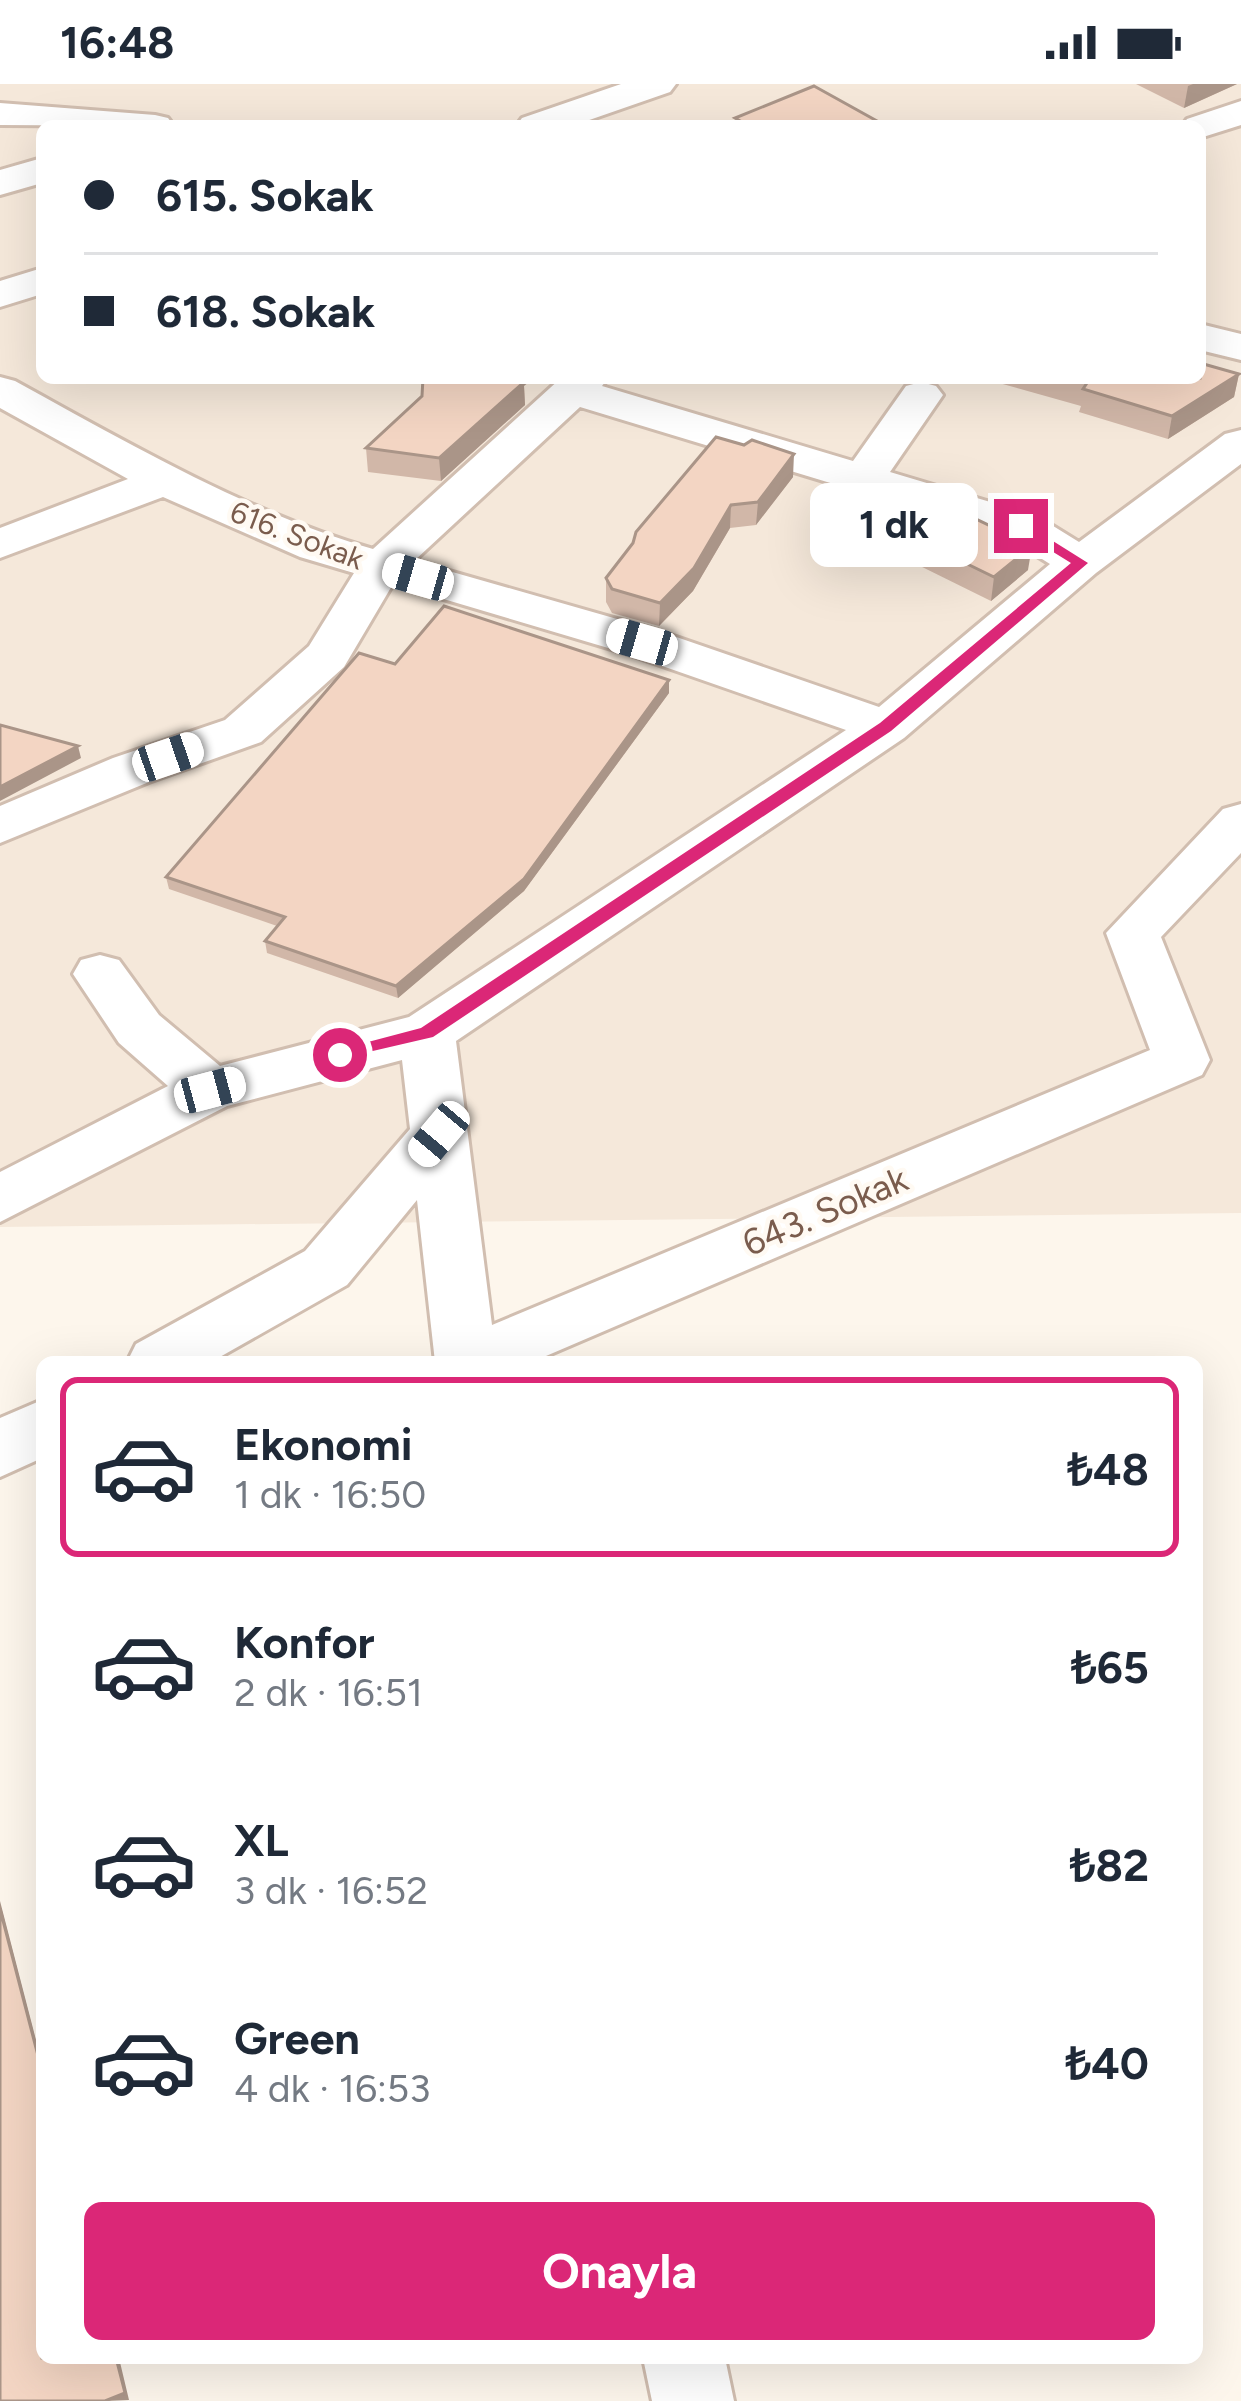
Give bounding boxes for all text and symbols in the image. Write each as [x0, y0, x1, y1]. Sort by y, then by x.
text: 16:48 [60, 15, 175, 69]
text: 615. Sokak [156, 168, 374, 222]
text: 618. Sokak [156, 284, 375, 338]
callout: 1 dk [811, 484, 979, 568]
street label: 616. Sokak [225, 493, 369, 577]
route end [994, 499, 1048, 553]
text: 1 dk [859, 501, 929, 548]
car [378, 550, 458, 604]
car [602, 615, 682, 669]
car [128, 728, 208, 786]
route start [313, 1028, 367, 1082]
car [171, 1063, 249, 1117]
car [402, 1095, 476, 1173]
street label: 643. Sokak [736, 1157, 914, 1265]
icon: car [90, 1413, 198, 1521]
text: Ekonomi [234, 1417, 412, 1471]
text: ₺48 [1067, 1442, 1149, 1496]
text: 1 dk · 16:50 [234, 1471, 426, 1518]
icon: car [90, 1611, 198, 1719]
text: Konfor [234, 1615, 375, 1669]
text: ₺65 [1071, 1640, 1149, 1694]
text: 2 dk · 16:51 [234, 1669, 423, 1716]
icon: car [90, 1809, 198, 1917]
text: XL [234, 1813, 289, 1867]
text: ₺82 [1070, 1838, 1149, 1892]
text: 3 dk · 16:52 [234, 1867, 428, 1914]
icon: car [90, 2007, 198, 2115]
text: Green [234, 2011, 360, 2065]
text: ₺40 [1066, 2036, 1149, 2090]
text: 4 dk · 16:53 [234, 2065, 430, 2112]
button: Onayla [84, 2202, 1155, 2340]

